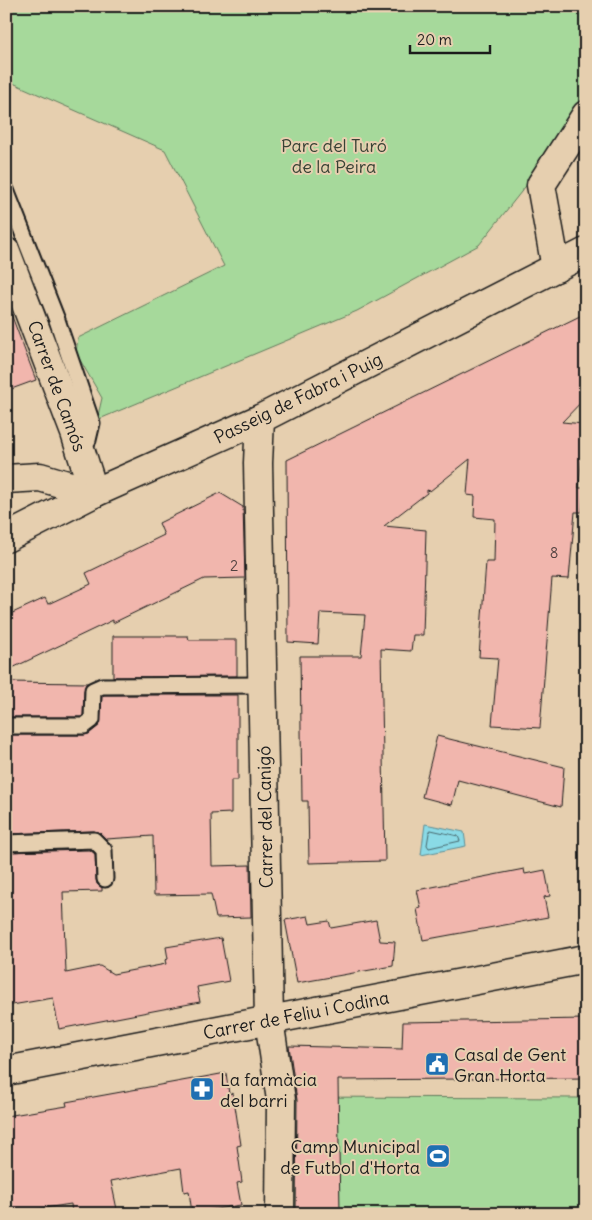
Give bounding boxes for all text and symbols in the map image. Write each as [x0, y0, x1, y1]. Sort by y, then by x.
scale bar [410, 22, 490, 54]
text: 20 m [417, 30, 452, 49]
park label: Parc del Turó de la Peira [281, 134, 387, 178]
street label: Carrer de Camós [23, 317, 91, 455]
street label: Passeig de Fabra i Puig [210, 347, 386, 449]
house number: 8 [550, 543, 558, 562]
house number: 2 [230, 556, 238, 575]
street label: Carrer del Canigó [252, 746, 278, 888]
street label: Carrer de Feliu i Codina [201, 986, 391, 1044]
place label: Casal de Gent Gran Horta [454, 1043, 566, 1087]
public building icon: Casal de Gent Gran Horta [424, 1051, 450, 1077]
place label: La farmàcia del barri [220, 1068, 317, 1112]
pharmacy icon: La farmàcia del barri [189, 1076, 215, 1102]
place label: Camp Municipal de Futbol d'Horta [280, 1135, 420, 1179]
sports icon: Camp Municipal de Futbol d'Horta [425, 1143, 451, 1169]

